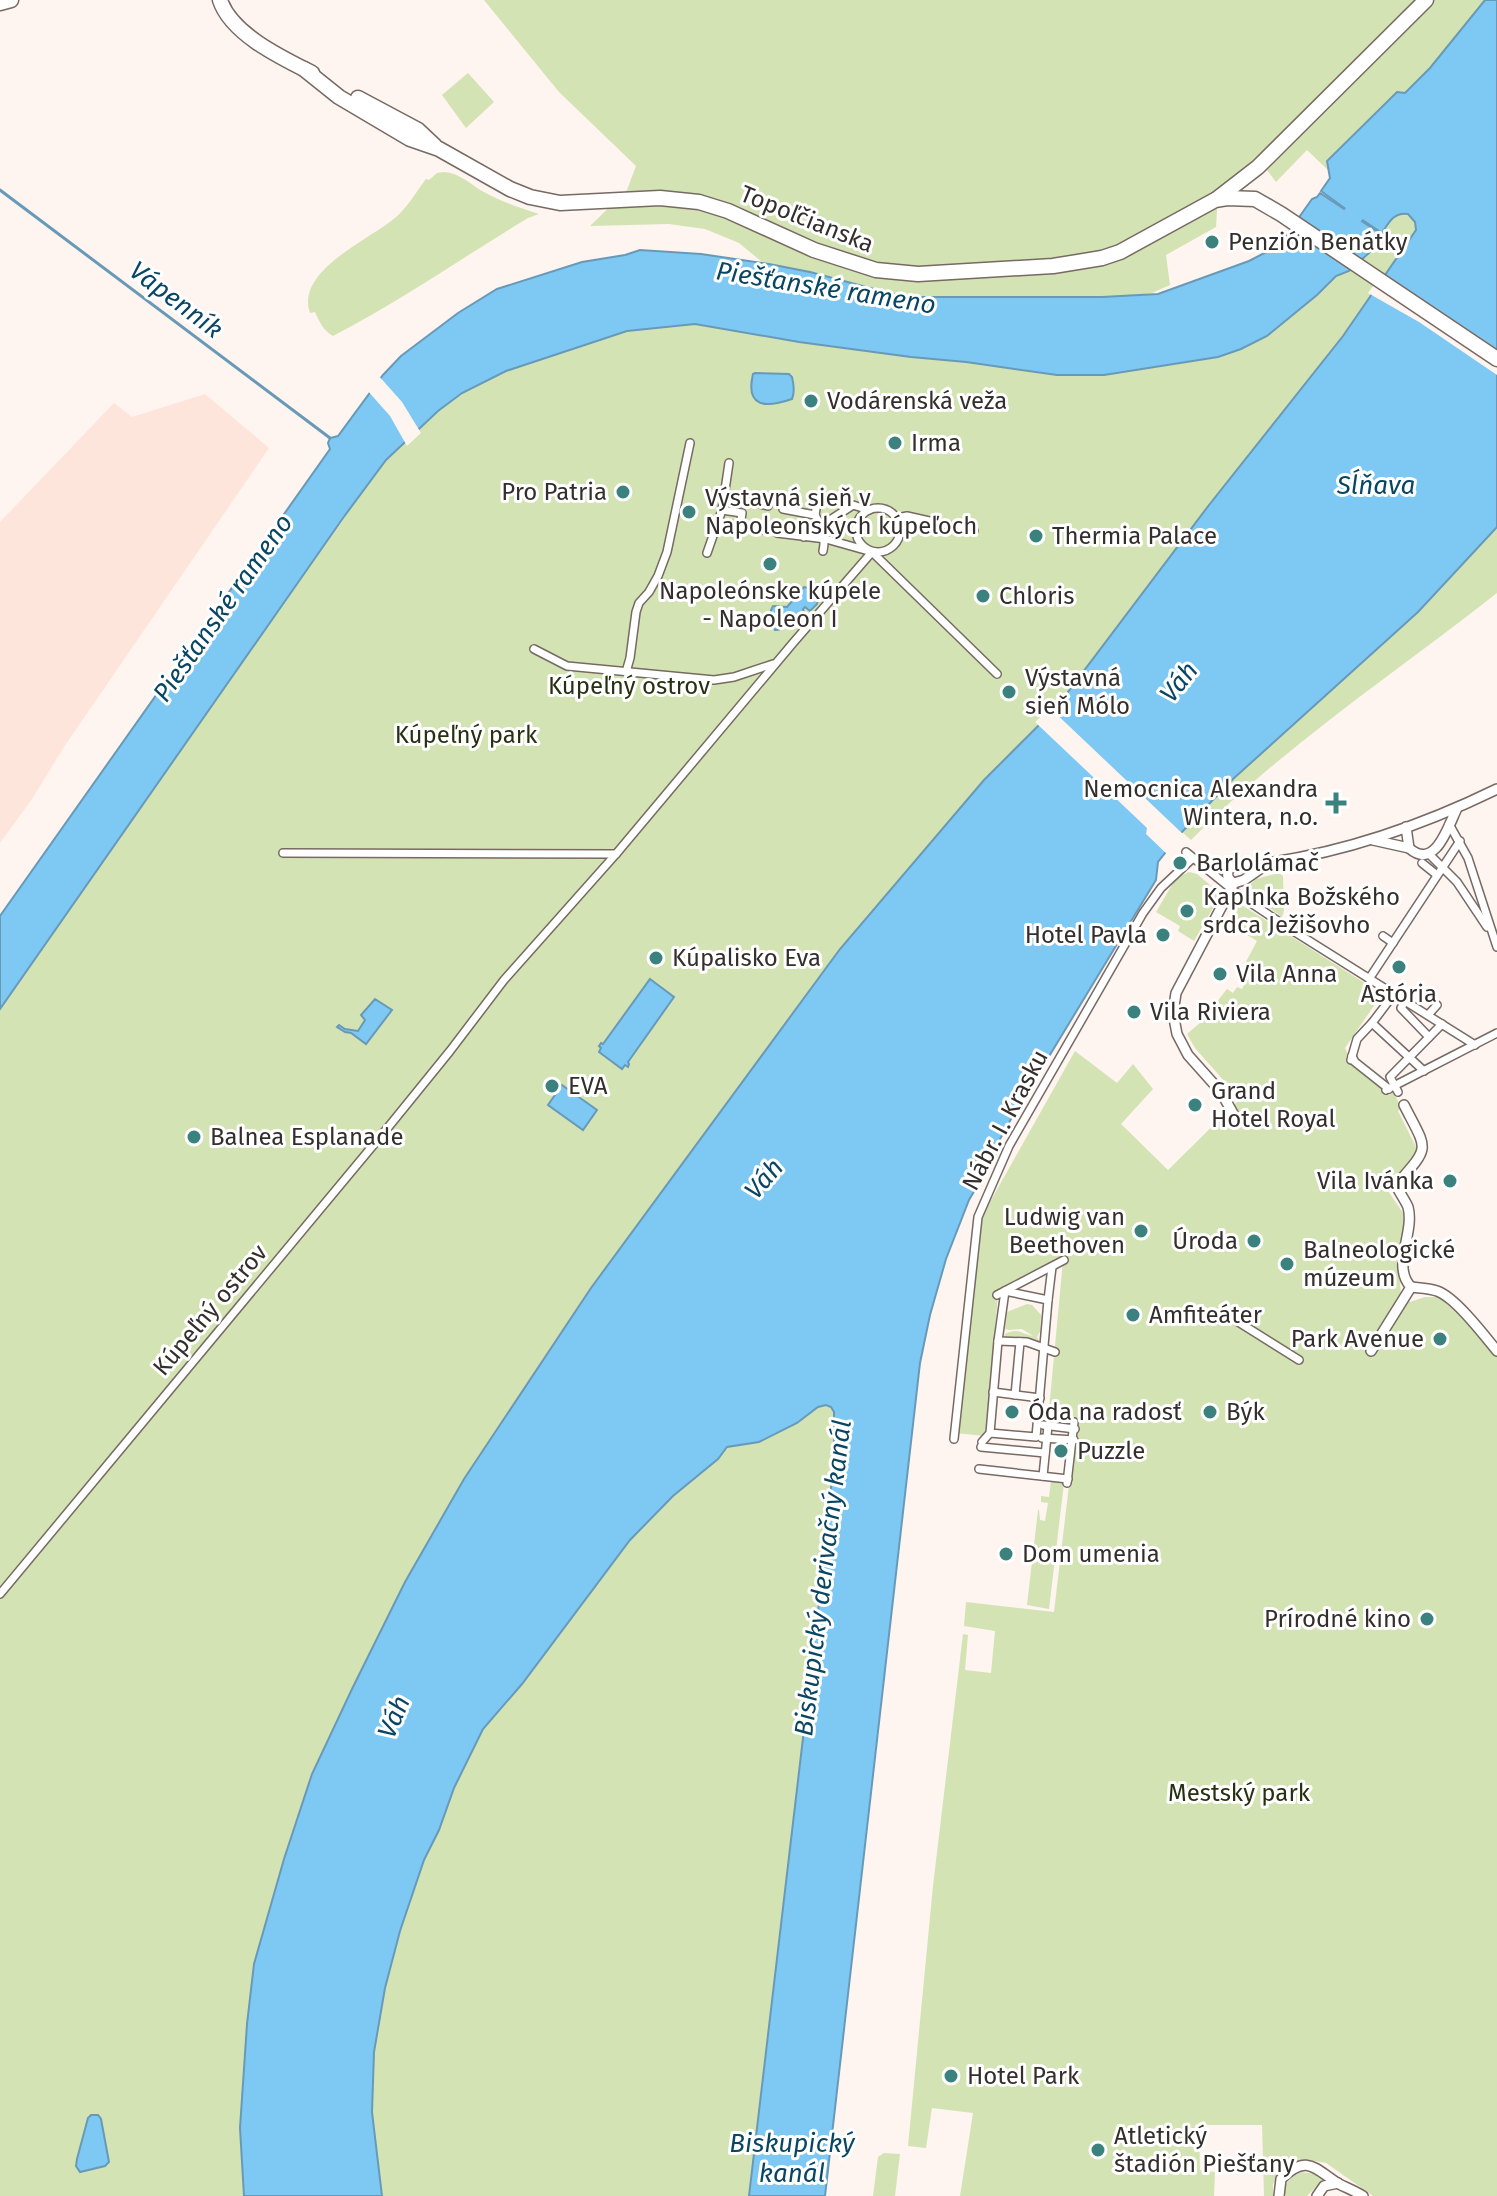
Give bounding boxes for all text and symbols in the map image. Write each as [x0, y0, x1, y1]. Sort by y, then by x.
street label: Topoľčianska [736, 180, 878, 258]
place label: Penzión Benátky [1228, 228, 1408, 256]
marker: Penzión Benátky [1203, 233, 1221, 251]
water label: Vápenník [123, 255, 229, 345]
water label: Piešťanské rameno [714, 255, 938, 321]
place label: Vodárenská veža [827, 387, 1007, 415]
marker: Vodárenská veža [802, 392, 820, 410]
place label: Irma [911, 429, 961, 457]
marker: Irma [886, 434, 904, 452]
water label: Sĺňava [1336, 468, 1415, 501]
place label: Pro Patria [501, 478, 607, 506]
marker: Pro Patria [614, 483, 632, 501]
place label: Výstavná sieň v Napoleonských kúpeľoch [705, 484, 977, 540]
marker: Výstavná sieň v Napoleonských kúpeľoch [680, 503, 698, 521]
water label: Piešťanské rameno [147, 508, 299, 708]
place label: Thermia Palace [1052, 522, 1217, 550]
marker: Thermia Palace [1027, 527, 1045, 545]
marker: Napoleónske kúpele - Napoleon I [761, 555, 779, 573]
place label: Napoleónske kúpele - Napoleon I [659, 577, 881, 633]
place label: Chloris [999, 582, 1074, 610]
marker: Chloris [974, 587, 992, 605]
water label: Váh [1153, 655, 1205, 709]
place label: Výstavná sieň Mólo [1025, 664, 1130, 720]
park label: Kúpeľný ostrov [548, 672, 710, 700]
marker: Výstavná sieň Mólo [1000, 683, 1018, 701]
park label: Kúpeľný park [395, 721, 538, 749]
place label: Nemocnica Alexandra Wintera, n.o. [1083, 775, 1318, 831]
marker: Nemocnica Alexandra Wintera, n.o. [1325, 792, 1347, 814]
place label: Barlolámač [1196, 849, 1319, 877]
marker: Barlolámač [1171, 854, 1189, 872]
place label: Kaplnka Božského srdca Ježišovho [1203, 883, 1400, 939]
marker: Kaplnka Božského srdca Ježišovho [1178, 902, 1196, 920]
place label: Hotel Pavla [1025, 921, 1147, 949]
marker: Hotel Pavla [1154, 926, 1172, 944]
place label: Kúpalisko Eva [672, 944, 821, 972]
marker: Kúpalisko Eva [647, 949, 665, 967]
marker: Astória [1390, 958, 1408, 976]
place label: Vila Anna [1236, 960, 1337, 988]
marker: Vila Anna [1211, 965, 1229, 983]
place label: Astória [1361, 980, 1437, 1008]
place label: Vila Riviera [1150, 998, 1271, 1026]
marker: Vila Riviera [1125, 1003, 1143, 1021]
street label: Nábr. I. Krasku [956, 1045, 1054, 1195]
place label: EVA [568, 1072, 608, 1100]
marker: EVA [543, 1077, 561, 1095]
place label: Grand Hotel Royal [1211, 1077, 1335, 1133]
marker: Grand Hotel Royal [1186, 1096, 1204, 1114]
place label: Balnea Esplanade [210, 1123, 403, 1151]
marker: Balnea Esplanade [185, 1128, 203, 1146]
water label: Váh [738, 1152, 790, 1206]
place label: Vila Ivánka [1317, 1167, 1434, 1195]
marker: Vila Ivánka [1441, 1172, 1459, 1190]
place label: Ludwig van Beethoven [1004, 1203, 1125, 1259]
marker: Ludwig van Beethoven [1132, 1222, 1150, 1240]
place label: Úroda [1172, 1226, 1238, 1255]
marker: Úroda [1245, 1232, 1263, 1250]
place label: Balneologické múzeum [1303, 1236, 1455, 1292]
street label: Kúpeľný ostrov [147, 1239, 273, 1381]
marker: Balneologické múzeum [1278, 1255, 1296, 1273]
place label: Amfiteáter [1149, 1301, 1263, 1329]
marker: Amfiteáter [1124, 1306, 1142, 1324]
place label: Park Avenue [1291, 1325, 1424, 1353]
marker: Park Avenue [1431, 1330, 1449, 1348]
place label: Óda na radosť [1028, 1397, 1182, 1426]
place label: Býk [1226, 1398, 1265, 1426]
marker: Óda na radosť [1003, 1403, 1021, 1421]
marker: Býk [1201, 1403, 1219, 1421]
water label: Biskupický derivačný kanál [788, 1418, 858, 1738]
place label: Puzzle [1077, 1437, 1145, 1465]
marker: Puzzle [1052, 1442, 1070, 1460]
place label: Dom umenia [1022, 1540, 1160, 1568]
marker: Dom umenia [997, 1545, 1015, 1563]
place label: Prírodné kino [1264, 1605, 1411, 1633]
marker: Prírodné kino [1418, 1610, 1436, 1628]
water label: Váh [371, 1691, 417, 1743]
park label: Mestský park [1168, 1779, 1311, 1807]
place label: Hotel Park [967, 2062, 1080, 2090]
marker: Hotel Park [942, 2067, 960, 2085]
place label: Atletický štadión Piešťany [1114, 2122, 1295, 2178]
water label: Biskupický kanál [729, 2128, 856, 2189]
marker: Atletický štadión Piešťany [1089, 2141, 1107, 2159]

